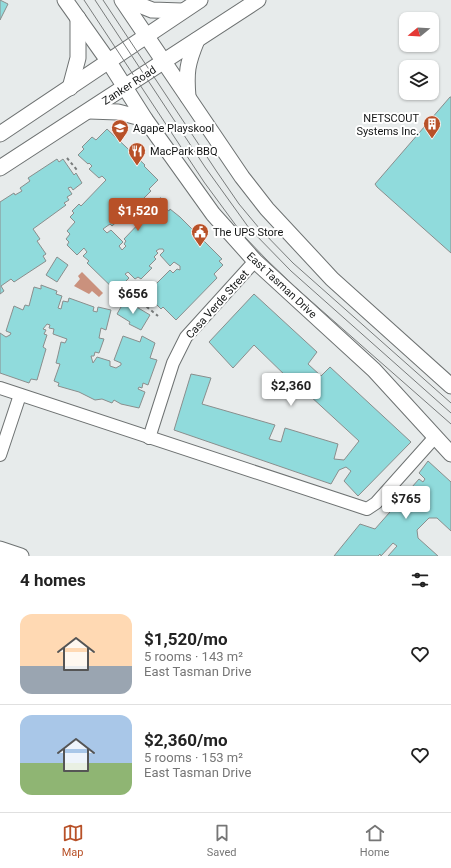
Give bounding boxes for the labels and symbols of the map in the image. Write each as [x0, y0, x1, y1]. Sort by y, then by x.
north arrow [399, 12, 439, 52]
street label: Zanker Road [100, 63, 159, 108]
place label: NETSCOUT Systems Inc. [356, 112, 419, 138]
building icon: NETSCOUT Systems Inc. [422, 114, 442, 139]
school or university icon: Agape Playskool [110, 118, 130, 143]
place label: Agape Playskool [133, 122, 214, 135]
restaurant icon: MacPark BBQ [127, 141, 147, 166]
place label: MacPark BBQ [150, 145, 218, 158]
pin: $1,520 [105, 198, 171, 232]
public building icon: The UPS Store [190, 222, 210, 247]
place label: The UPS Store [213, 226, 283, 239]
street label: East Tasman Drive [244, 250, 319, 321]
street label: Casa Verde Street [183, 267, 252, 341]
pin: $656 [109, 281, 157, 315]
pin: $2,360 [258, 373, 324, 407]
pin: $765 [382, 486, 430, 520]

